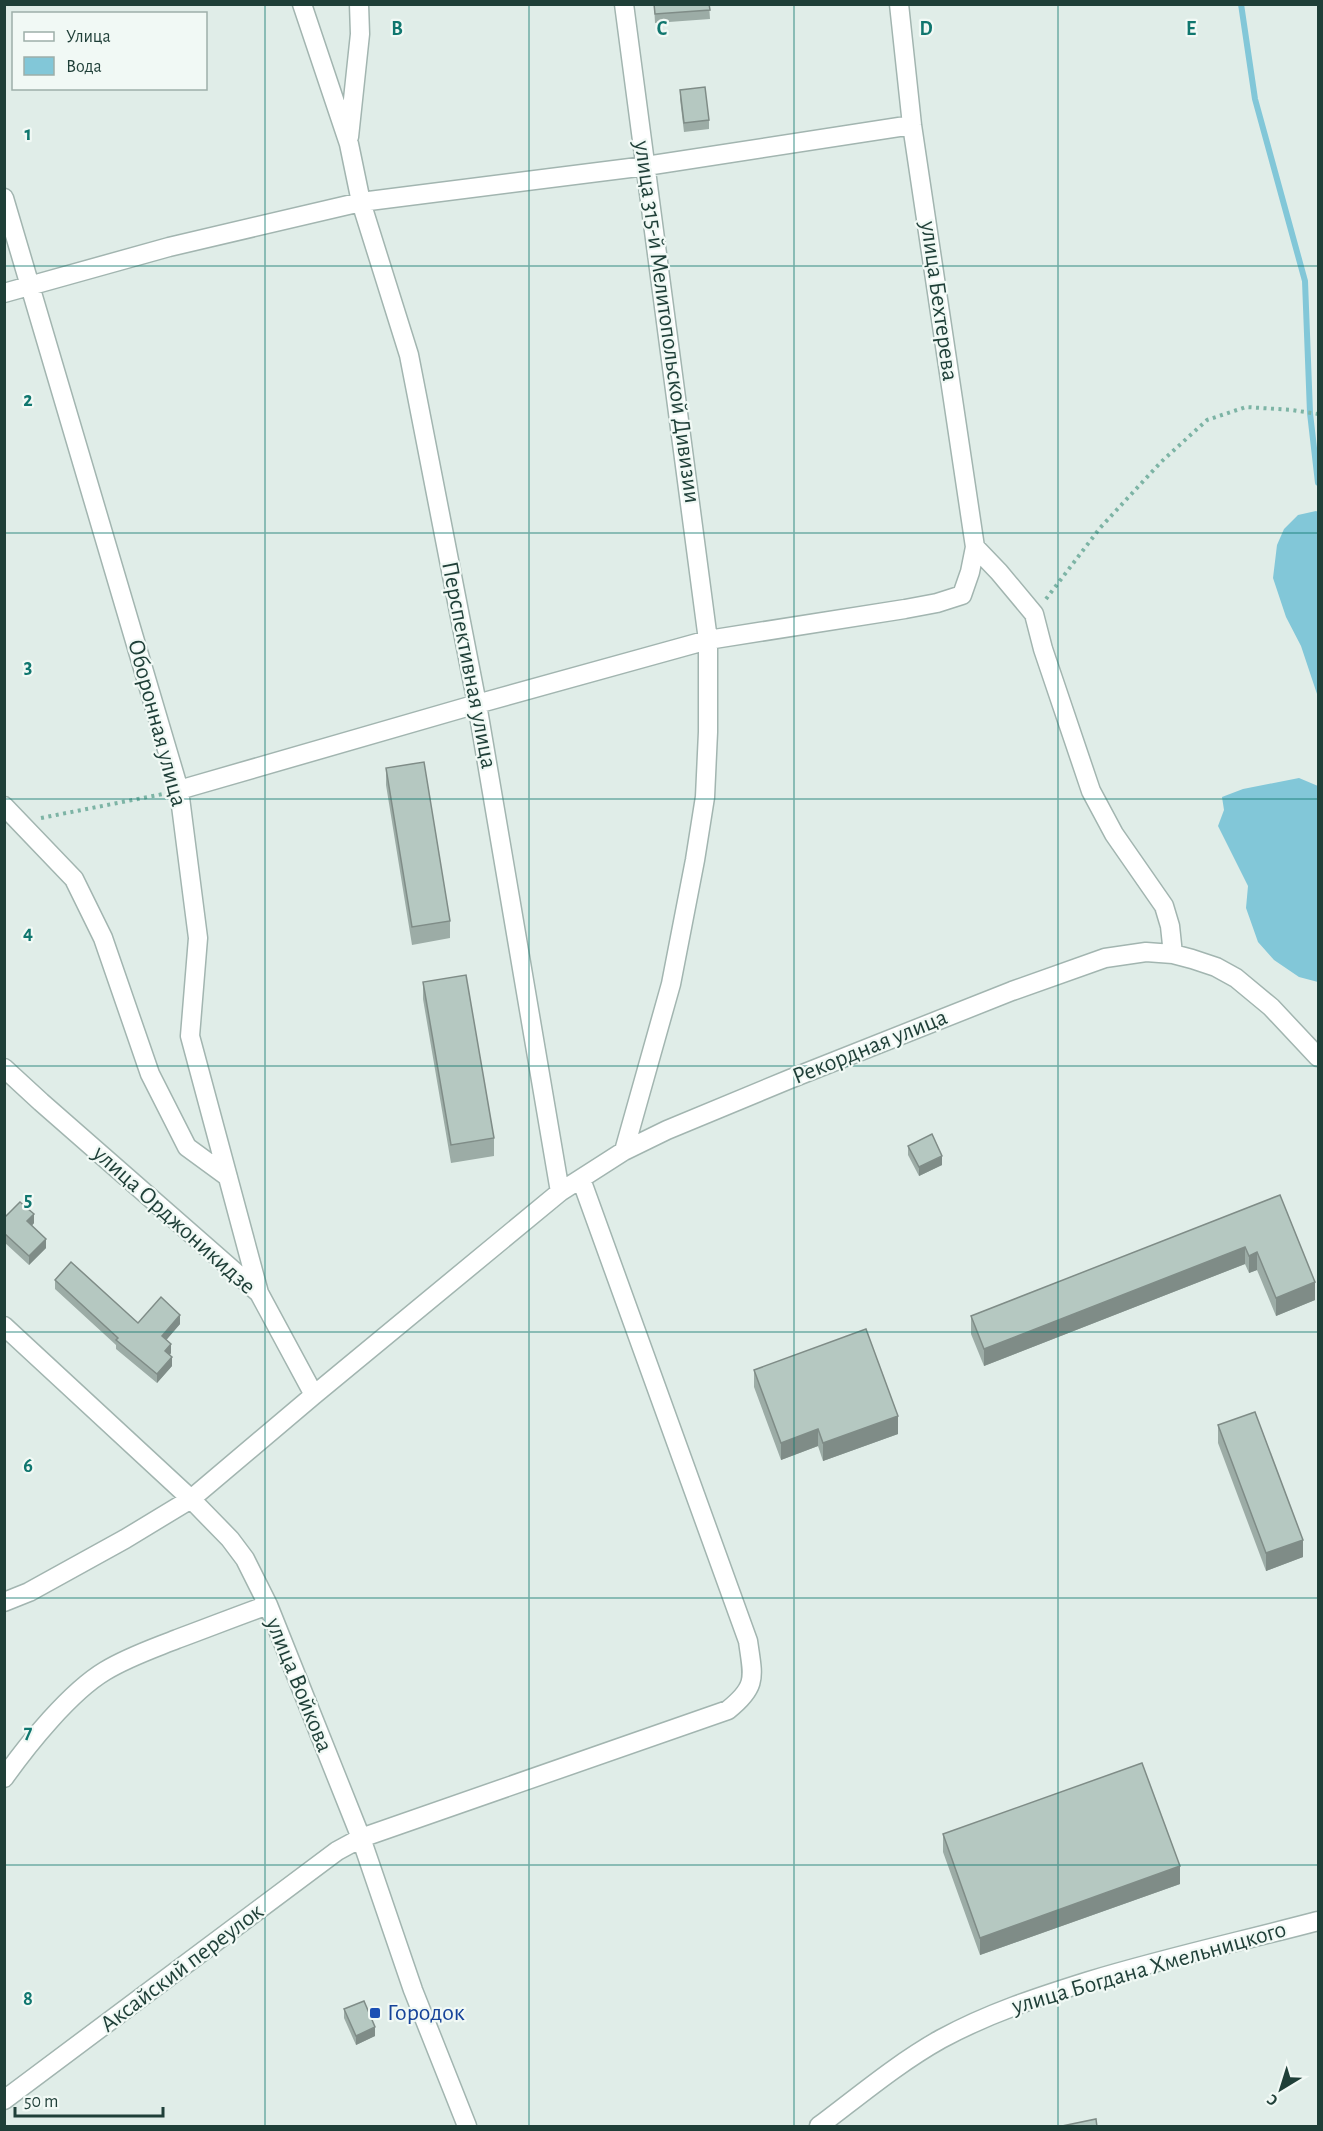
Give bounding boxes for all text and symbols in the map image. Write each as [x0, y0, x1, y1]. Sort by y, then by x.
legend [12, 12, 207, 90]
text: B [391, 19, 403, 39]
text: C [657, 19, 668, 39]
text: D [919, 19, 933, 39]
text: E [1186, 19, 1196, 39]
text: Улица [66, 28, 111, 46]
text: Вода [66, 58, 102, 76]
text: 1 [24, 124, 32, 144]
street label: улица 315-й Мелитопольской Дивизии [630, 138, 704, 505]
street label: улица Бехтерева [916, 219, 962, 383]
text: 2 [23, 390, 33, 410]
street label: Перспективная улица [437, 559, 501, 771]
street label: Оборонная улица [123, 637, 191, 809]
text: 3 [24, 657, 32, 677]
text: 4 [23, 923, 33, 943]
street label: Рекордная улица [789, 1005, 951, 1089]
street label: улица Орджоникидзе [87, 1140, 260, 1299]
text: 5 [24, 1190, 32, 1210]
text: 6 [23, 1456, 33, 1476]
street label: улица Войкова [261, 1614, 337, 1756]
text: 7 [24, 1722, 33, 1742]
street label: Аксайский переулок [96, 1899, 268, 2037]
street label: улица Богдана Хмельницкого [1008, 1917, 1289, 2019]
text: 8 [23, 1989, 33, 2009]
place label: Городок [387, 2001, 465, 2025]
marker: Городок [368, 2006, 382, 2020]
north arrow [1251, 2059, 1311, 2119]
scale bar [15, 2080, 164, 2118]
text: С [1264, 2091, 1281, 2109]
text: 50 m [24, 2093, 58, 2111]

